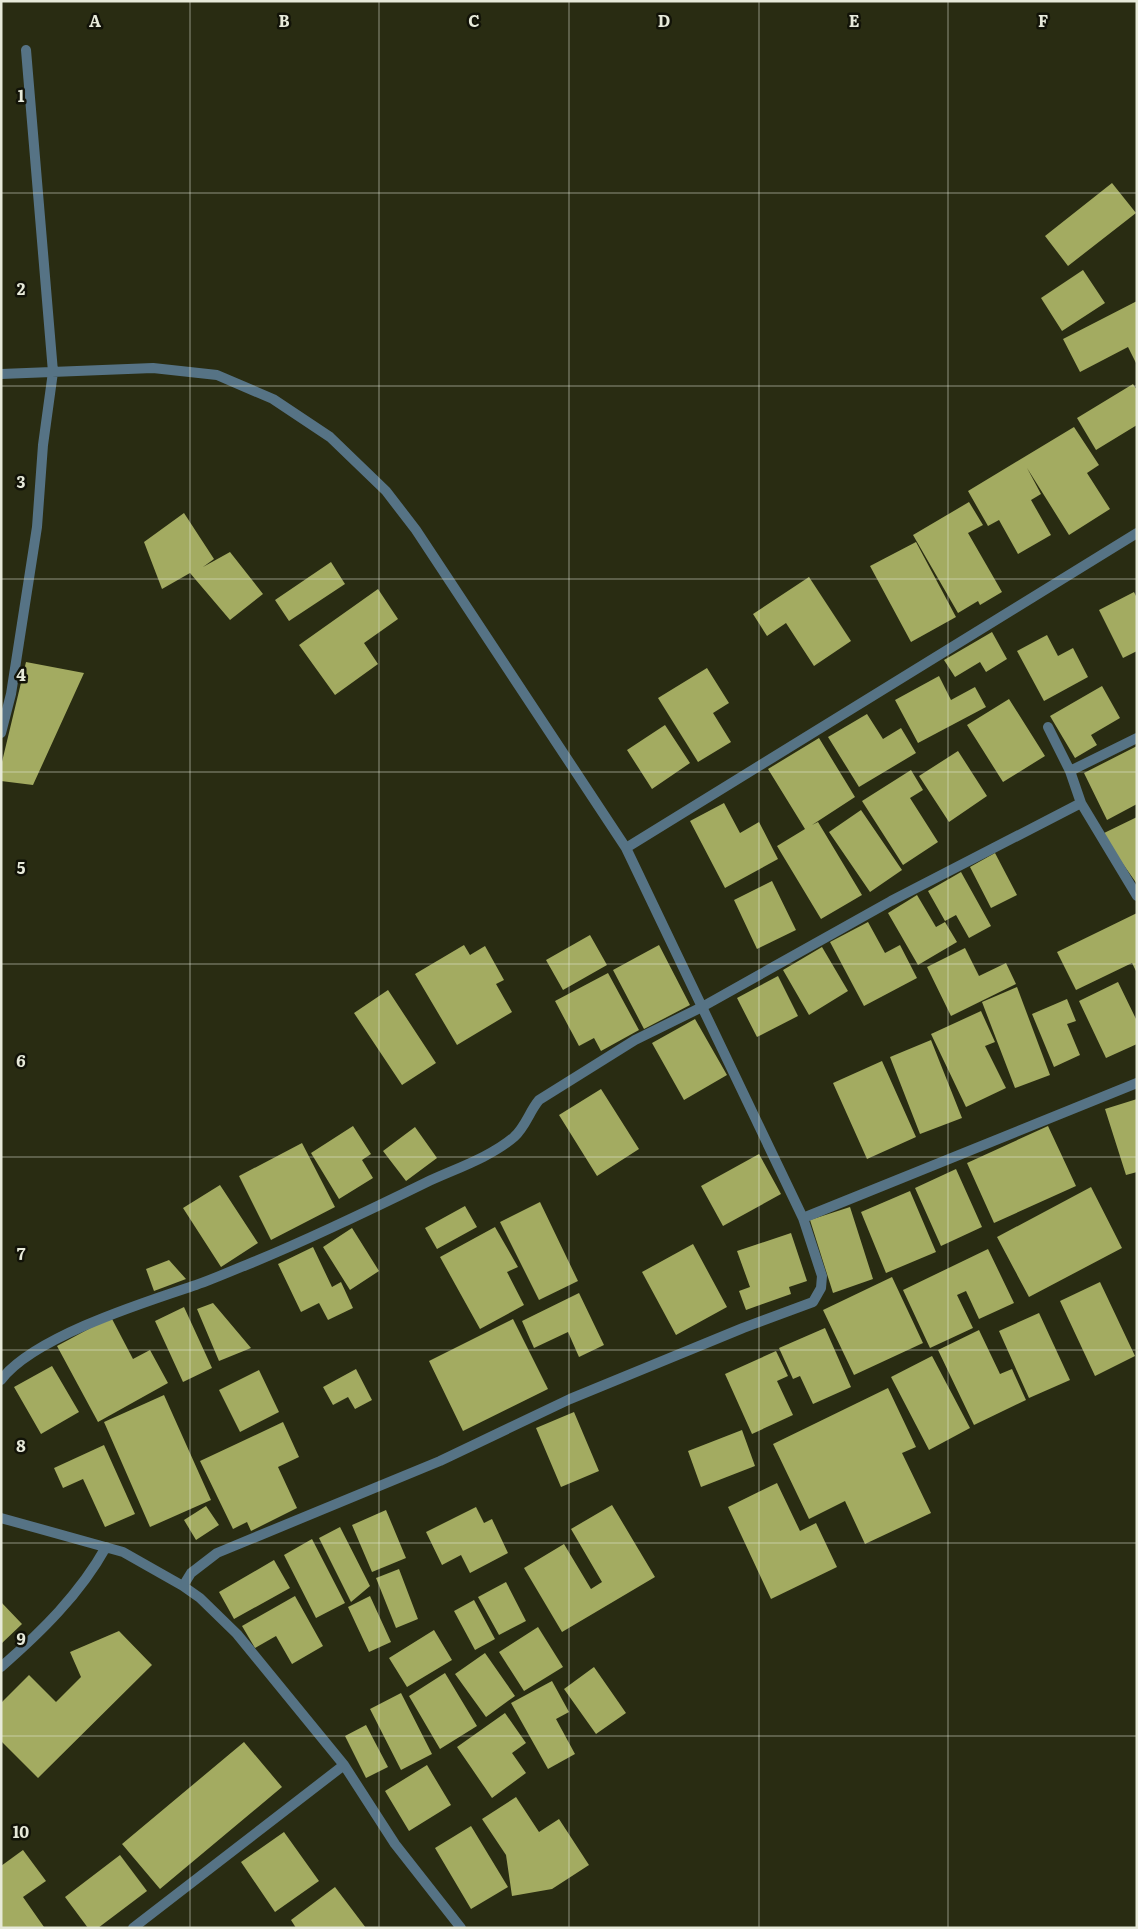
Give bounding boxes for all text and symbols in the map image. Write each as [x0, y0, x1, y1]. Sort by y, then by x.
text: A [89, 8, 101, 32]
text: B [278, 8, 290, 32]
text: C [468, 8, 480, 32]
text: D [658, 8, 670, 32]
text: E [849, 8, 860, 32]
text: F [1038, 8, 1048, 32]
text: 1 [18, 83, 25, 107]
text: 2 [17, 276, 26, 300]
text: 3 [17, 469, 26, 493]
text: 4 [16, 662, 26, 686]
text: 5 [17, 855, 26, 879]
text: 6 [16, 1048, 26, 1072]
text: 7 [17, 1241, 26, 1265]
text: 8 [16, 1433, 26, 1457]
text: 9 [16, 1626, 26, 1650]
text: 10 [13, 1819, 29, 1843]

